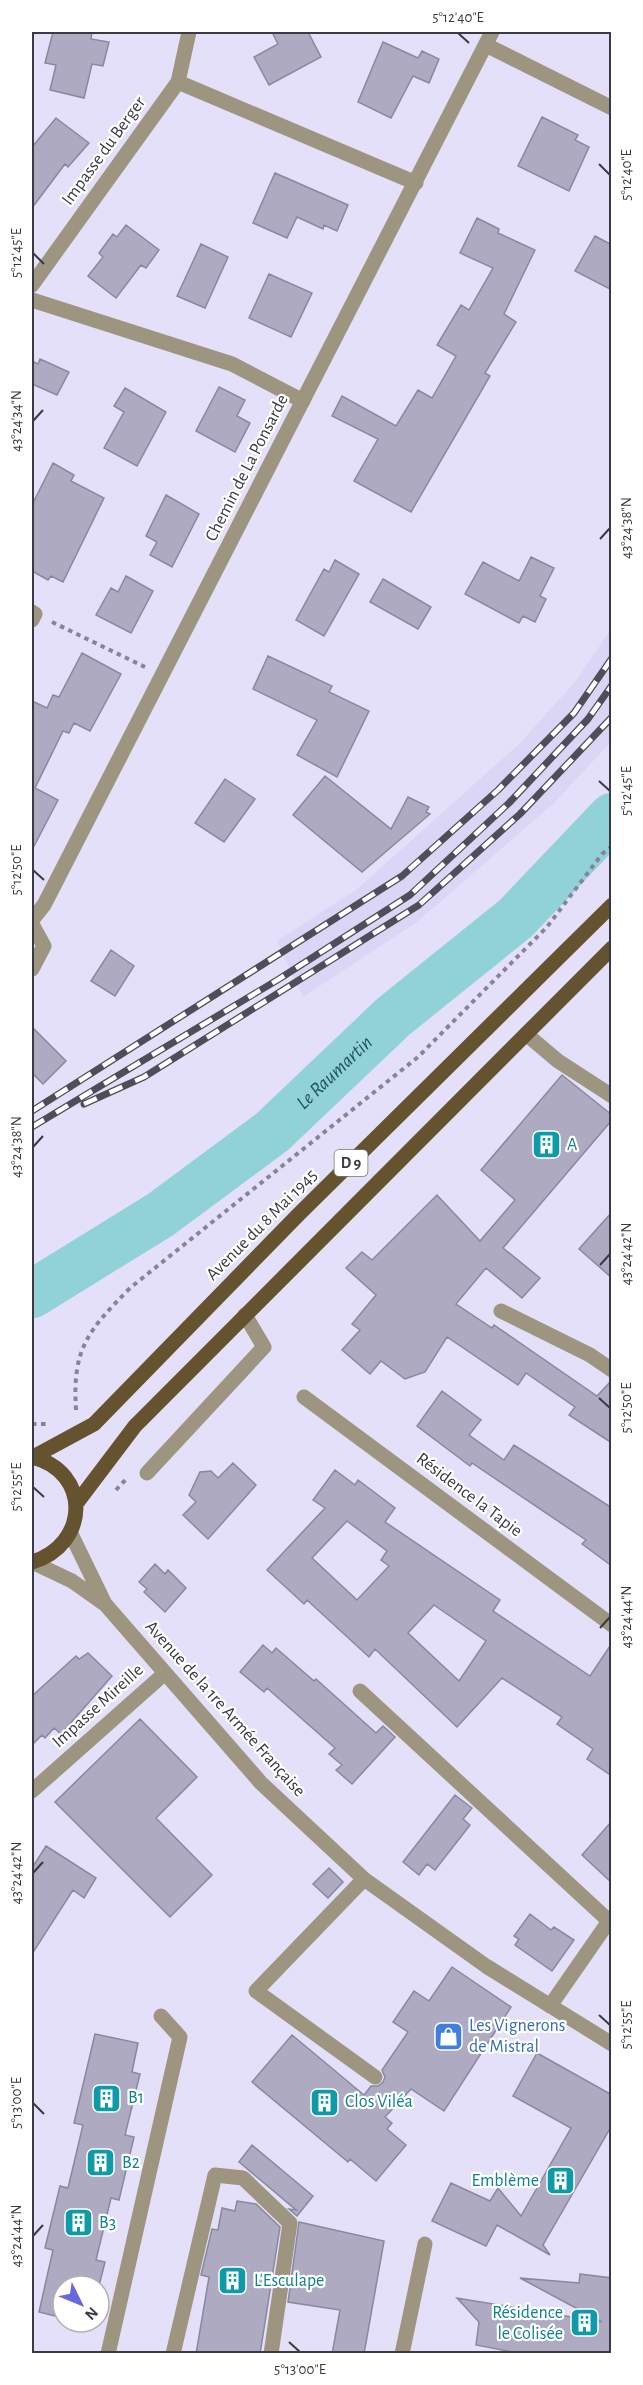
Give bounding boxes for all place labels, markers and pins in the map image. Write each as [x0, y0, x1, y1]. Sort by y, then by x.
building icon: A [530, 1129, 562, 1161]
place label: A [567, 1136, 578, 1154]
place label: Les Vignerons de Mistral [469, 2017, 565, 2056]
shop icon: Les Vignerons de Mistral [432, 2020, 464, 2052]
building icon: B1 [91, 2082, 123, 2114]
building icon: Clos Viléa [308, 2086, 340, 2118]
place label: B1 [128, 2089, 144, 2107]
place label: Clos Viléa [345, 2093, 413, 2111]
building icon: B2 [85, 2147, 117, 2179]
place label: B2 [122, 2154, 140, 2172]
building icon: Emblème [544, 2165, 576, 2197]
place label: Emblème [471, 2172, 539, 2190]
building icon: B3 [62, 2207, 94, 2239]
place label: B3 [99, 2214, 116, 2232]
building icon: L'Esculape [217, 2265, 249, 2297]
place label: L'Esculape [254, 2272, 324, 2290]
place label: Résidence le Colisée [492, 2304, 563, 2343]
building icon: Résidence le Colisée [568, 2307, 600, 2339]

